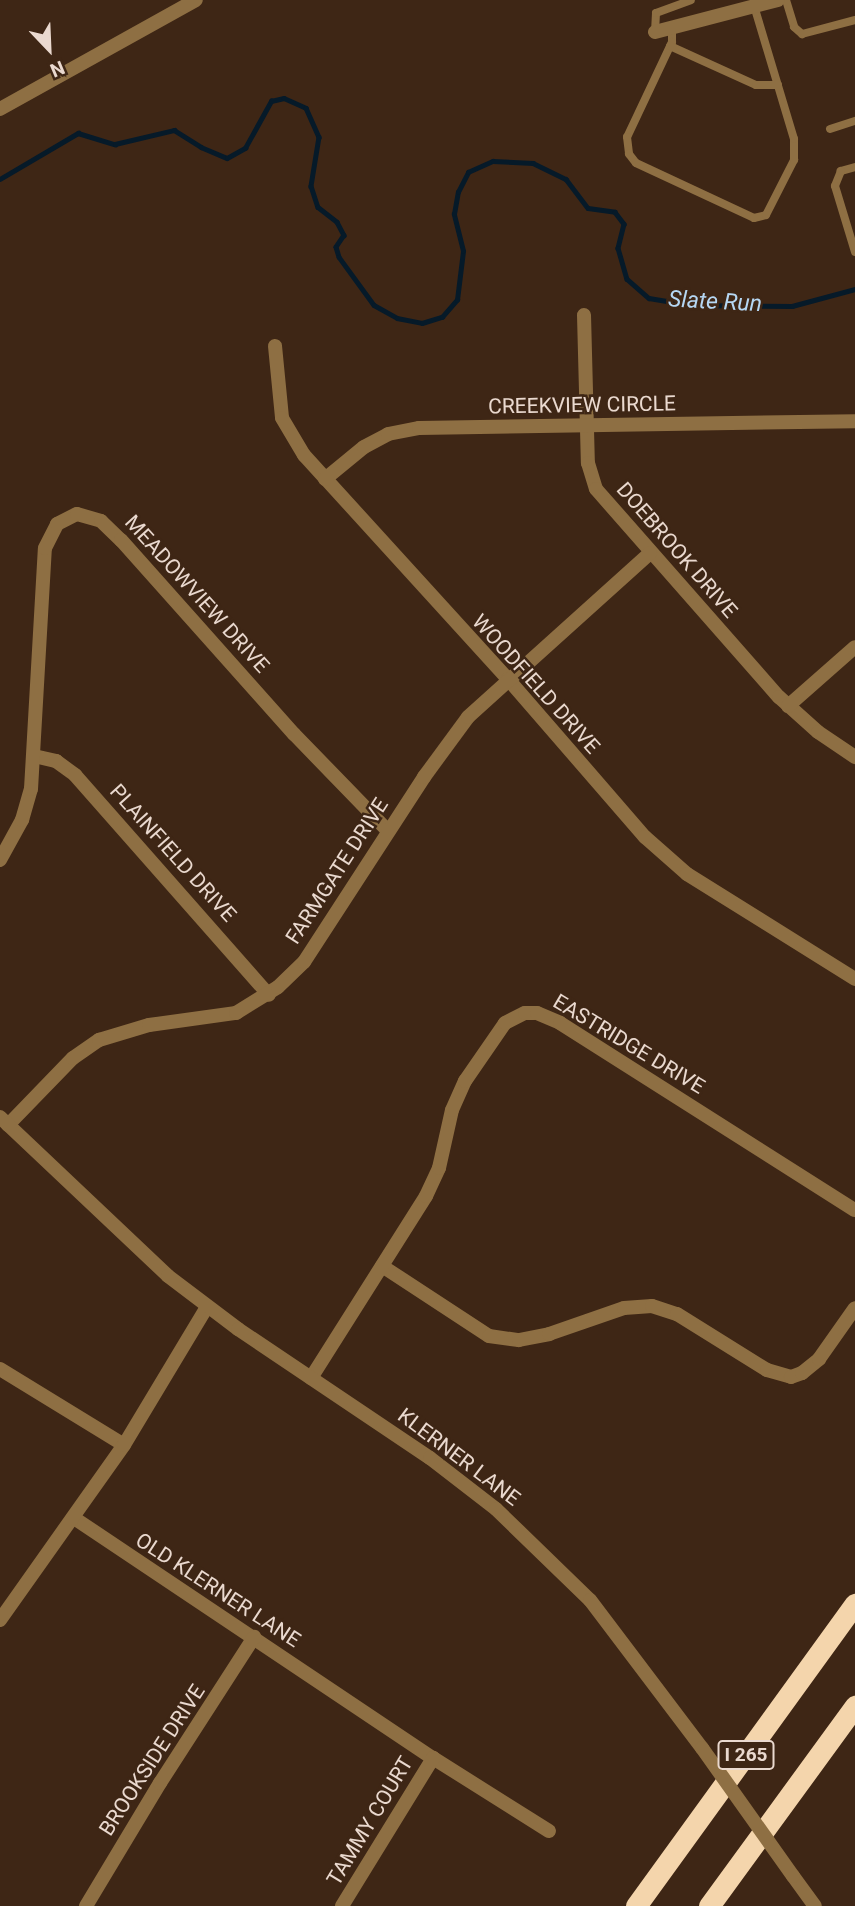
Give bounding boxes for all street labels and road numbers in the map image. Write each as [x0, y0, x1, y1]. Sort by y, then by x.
street label: CREEKVIEW CIRCLE [488, 391, 676, 419]
street label: DOEBROOK DRIVE [611, 477, 743, 623]
street label: MEADOWVIEW DRIVE [120, 510, 274, 678]
street label: WOODFIELD DRIVE [467, 609, 605, 759]
street label: PLAINFIELD DRIVE [105, 779, 241, 927]
street label: FARMGATE DRIVE [280, 793, 394, 949]
street label: EASTRIDGE DRIVE [549, 989, 709, 1099]
street label: KLERNER LANE [393, 1403, 525, 1511]
street label: OLD KLERNER LANE [131, 1527, 305, 1653]
street label: BROOKSIDE DRIVE [94, 1680, 210, 1840]
road number: I 265 [716, 1740, 776, 1770]
street label: TAMMY COURT [322, 1752, 418, 1890]

